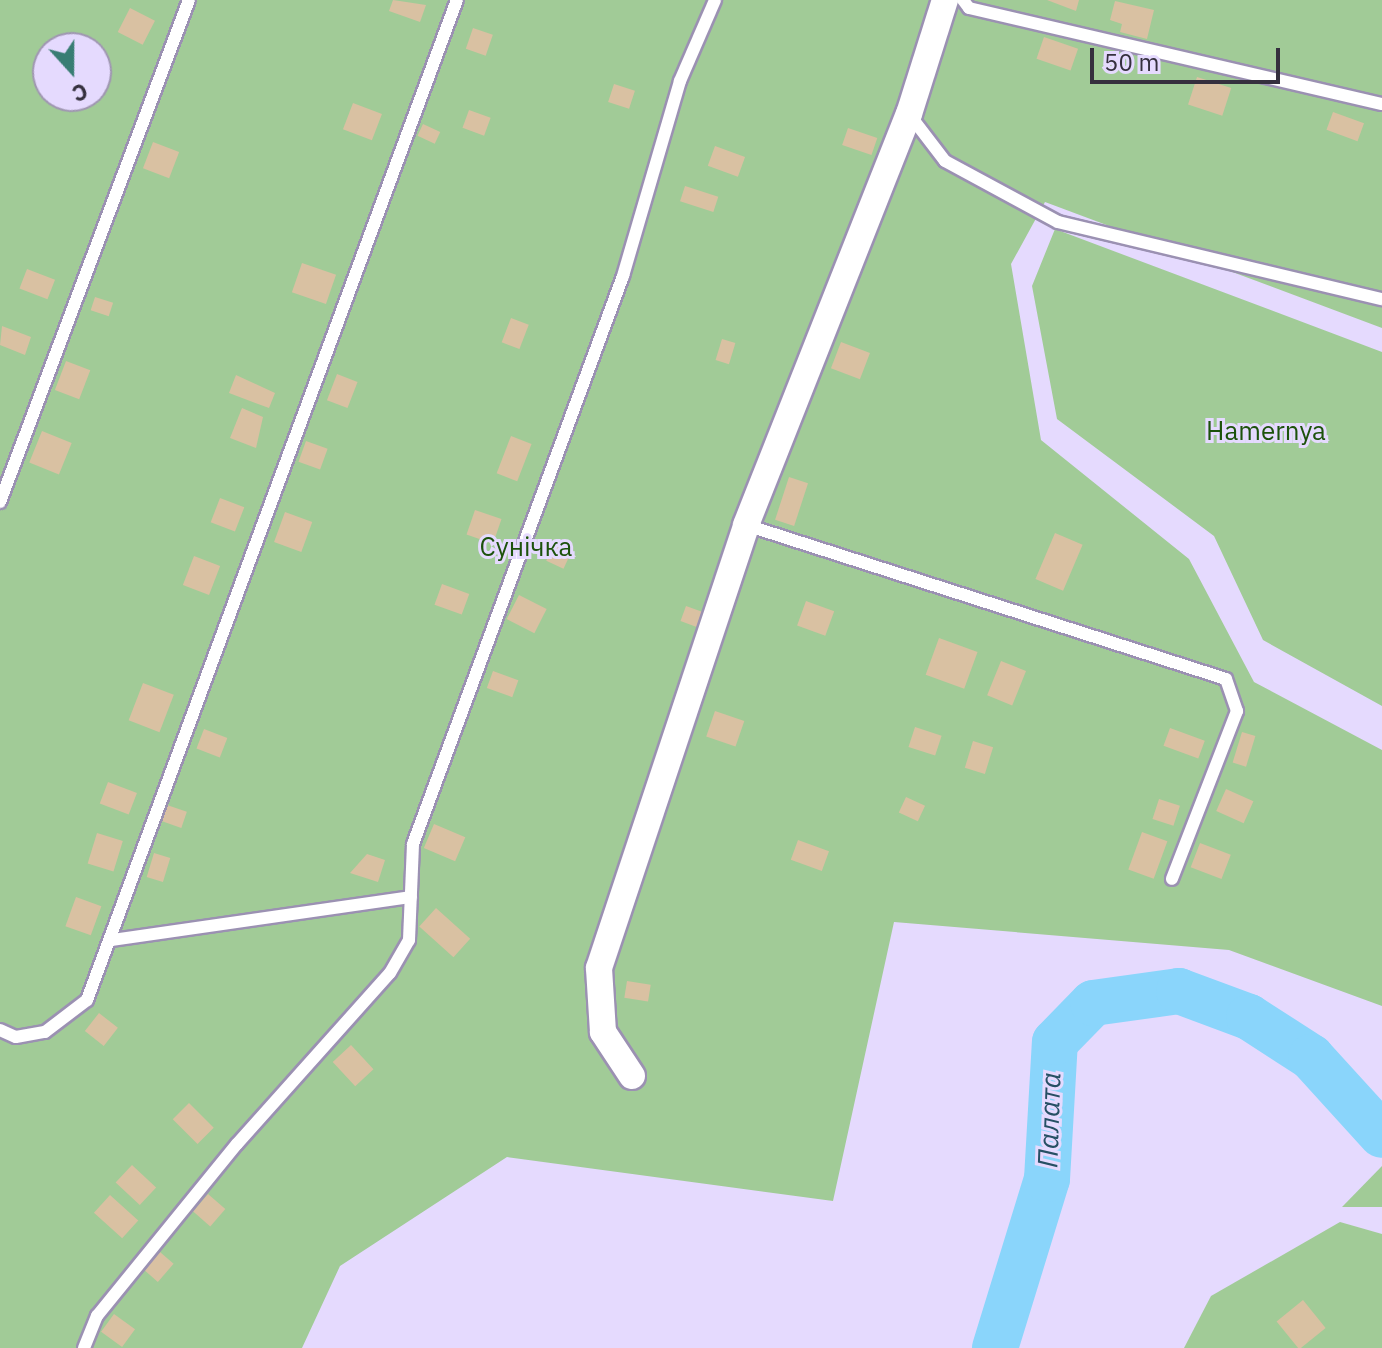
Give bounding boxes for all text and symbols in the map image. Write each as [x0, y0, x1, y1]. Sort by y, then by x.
north arrow [32, 32, 112, 112]
scale bar [1094, 32, 1284, 82]
text: 50 m [1104, 46, 1159, 78]
text: С [68, 77, 92, 109]
park label: Hamernya [1206, 415, 1326, 447]
park label: Сунічка [480, 531, 572, 563]
water label: Палата [1031, 1072, 1067, 1168]

